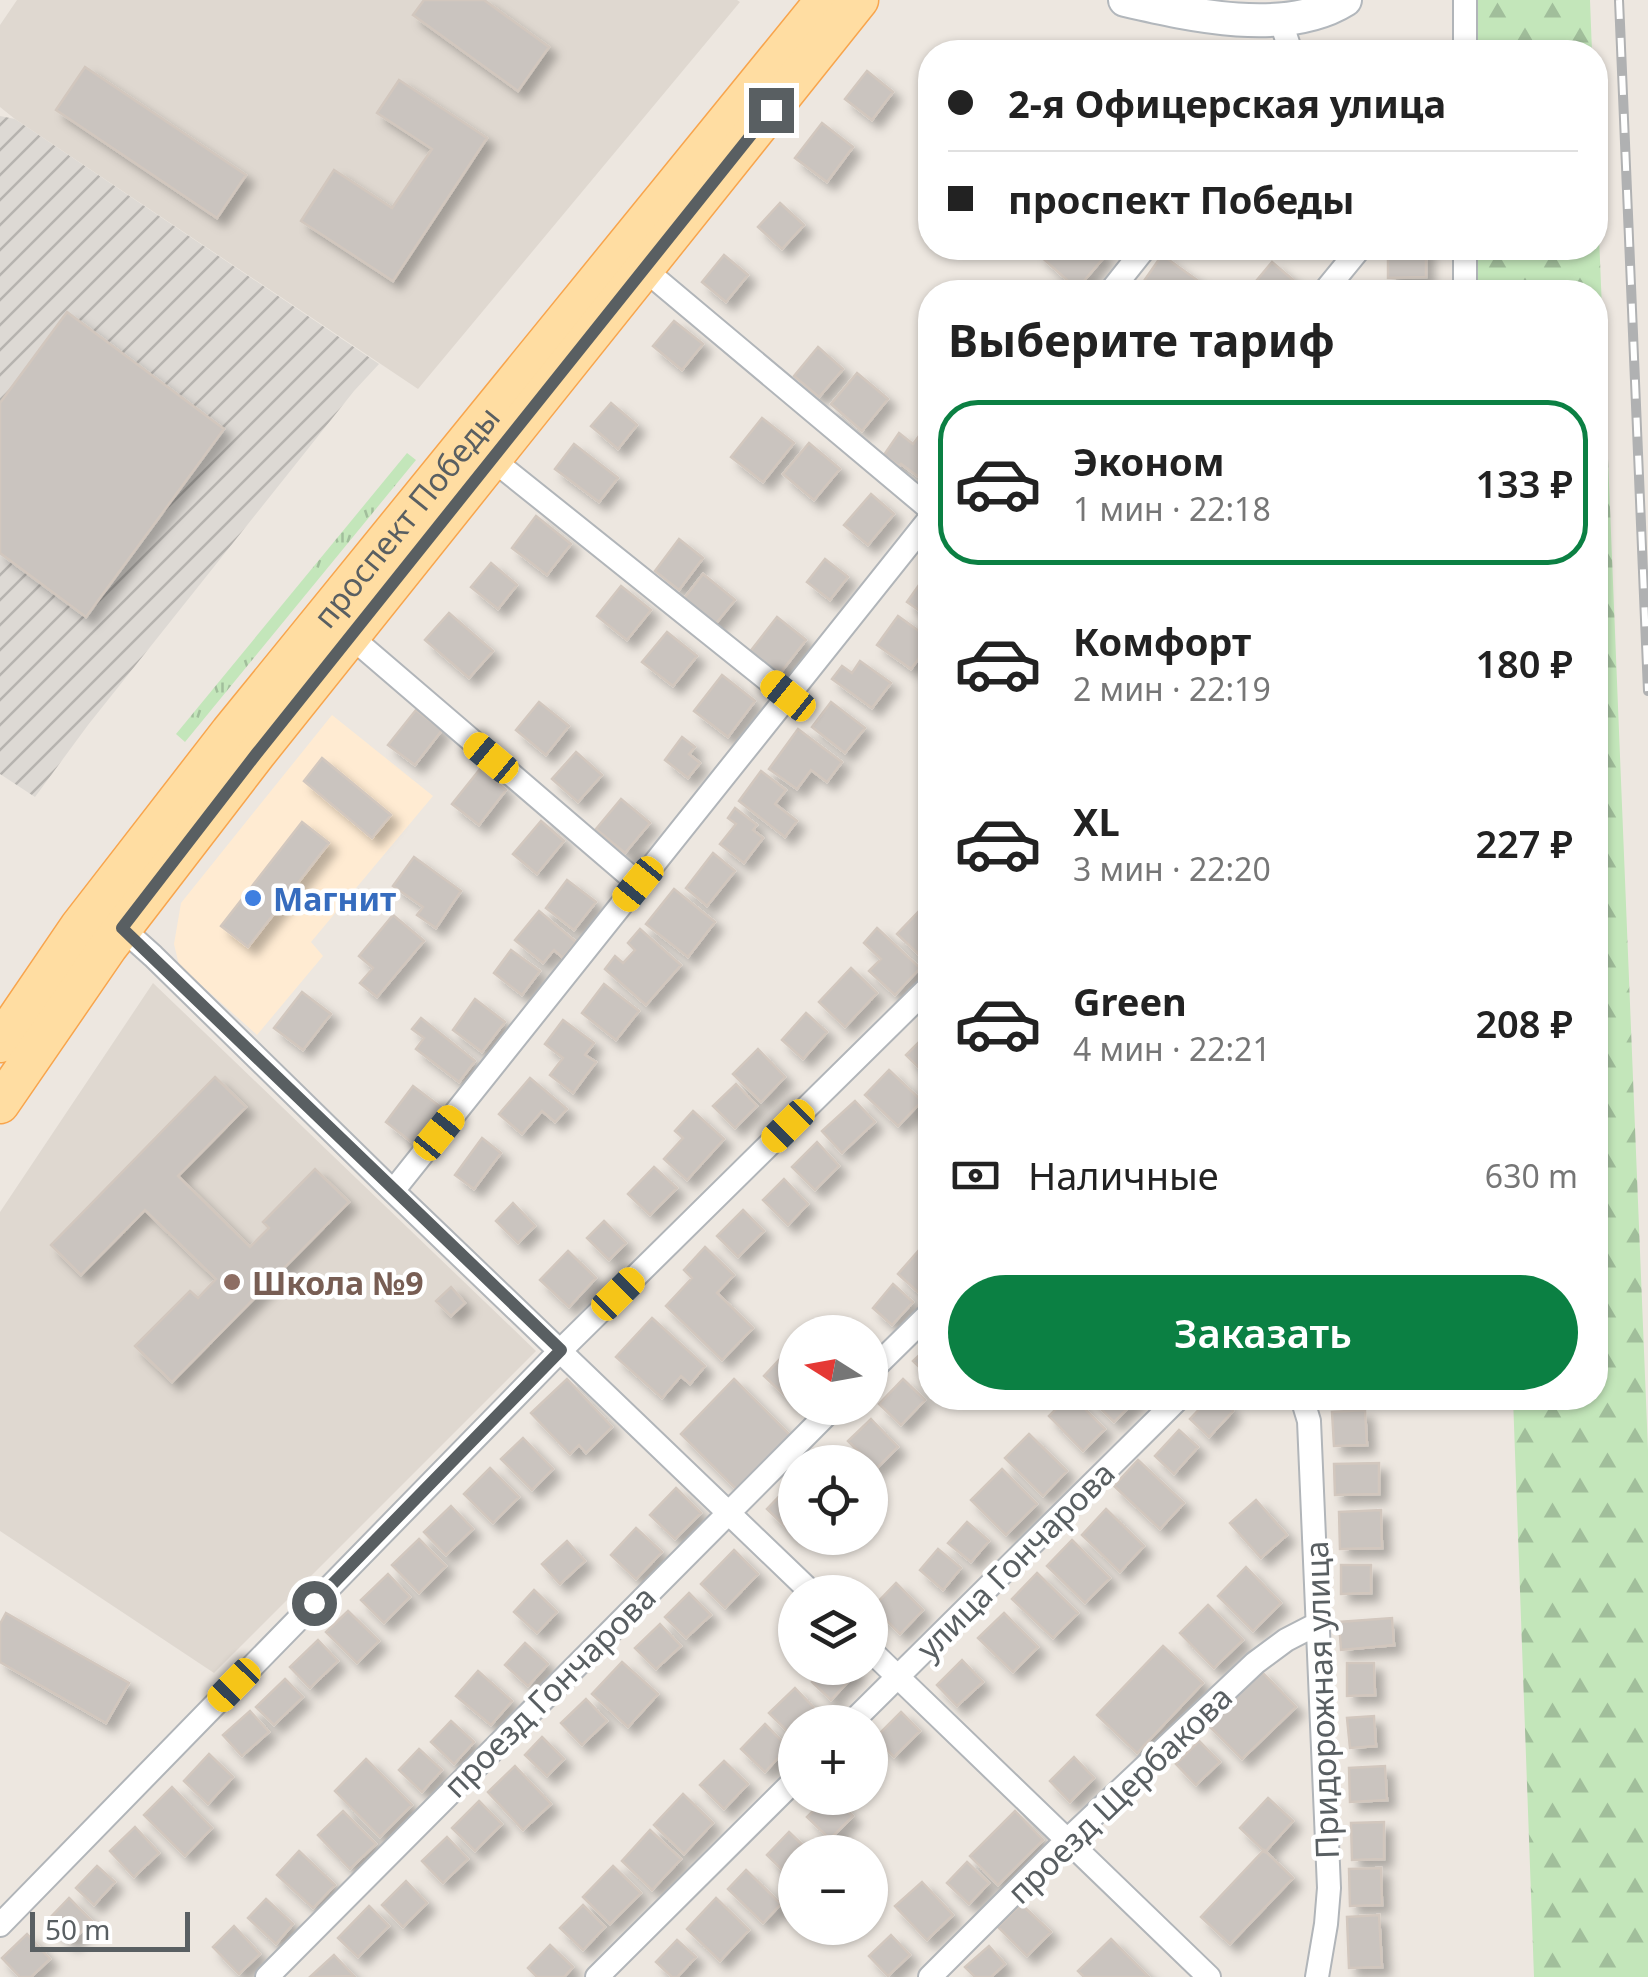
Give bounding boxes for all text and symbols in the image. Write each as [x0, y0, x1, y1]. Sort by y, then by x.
text: 2-я Офицерская улица [1008, 77, 1446, 129]
route end [749, 88, 794, 133]
text: проспект Победы [1008, 173, 1354, 225]
text: Выберите тариф [948, 309, 1335, 370]
street label: проспект Победы [302, 397, 508, 636]
text: Эконом [1073, 435, 1225, 487]
icon: car [953, 438, 1043, 528]
text: 133 ₽ [1475, 457, 1573, 509]
text: 1 мин · 22:18 [1073, 487, 1271, 530]
text: Комфорт [1073, 615, 1251, 667]
icon: car [953, 618, 1043, 708]
text: 180 ₽ [1475, 637, 1573, 689]
car [755, 665, 821, 727]
text: 2 мин · 22:19 [1073, 667, 1271, 710]
car [458, 727, 524, 789]
text: XL [1073, 795, 1120, 847]
icon: car [953, 798, 1043, 888]
text: 227 ₽ [1475, 817, 1573, 869]
text: 3 мин · 22:20 [1073, 847, 1271, 890]
car [607, 851, 669, 917]
place label: Магнит [273, 877, 396, 920]
marker: Магнит [242, 887, 264, 909]
text: Green [1073, 975, 1187, 1027]
icon: car [953, 978, 1043, 1068]
text: 208 ₽ [1475, 997, 1573, 1049]
text: 4 мин · 22:21 [1073, 1027, 1271, 1070]
car [756, 1094, 820, 1158]
car [408, 1100, 470, 1166]
icon: cash [948, 1148, 1003, 1203]
text: Наличные [1028, 1149, 1219, 1201]
text: 630 m [1485, 1154, 1578, 1197]
place label: Школа №9 [252, 1261, 424, 1304]
car [586, 1262, 650, 1326]
marker: Школа №9 [221, 1271, 243, 1293]
button: Заказать [948, 1275, 1578, 1390]
north arrow [778, 1315, 888, 1425]
map controls [778, 1315, 888, 1945]
button: locate [778, 1445, 888, 1555]
street label: улица Гончарова [907, 1452, 1123, 1668]
street label: Придорожная улица [1294, 1540, 1348, 1860]
button: layers [778, 1575, 888, 1685]
street label: проезд Гончарова [434, 1576, 664, 1806]
route start [292, 1581, 337, 1626]
car [202, 1653, 266, 1717]
street label: проезд Щербакова [997, 1675, 1241, 1913]
button: + [778, 1705, 888, 1815]
button: − [778, 1835, 888, 1945]
scale bar [30, 1907, 190, 1952]
text: 50 m [45, 1910, 111, 1948]

